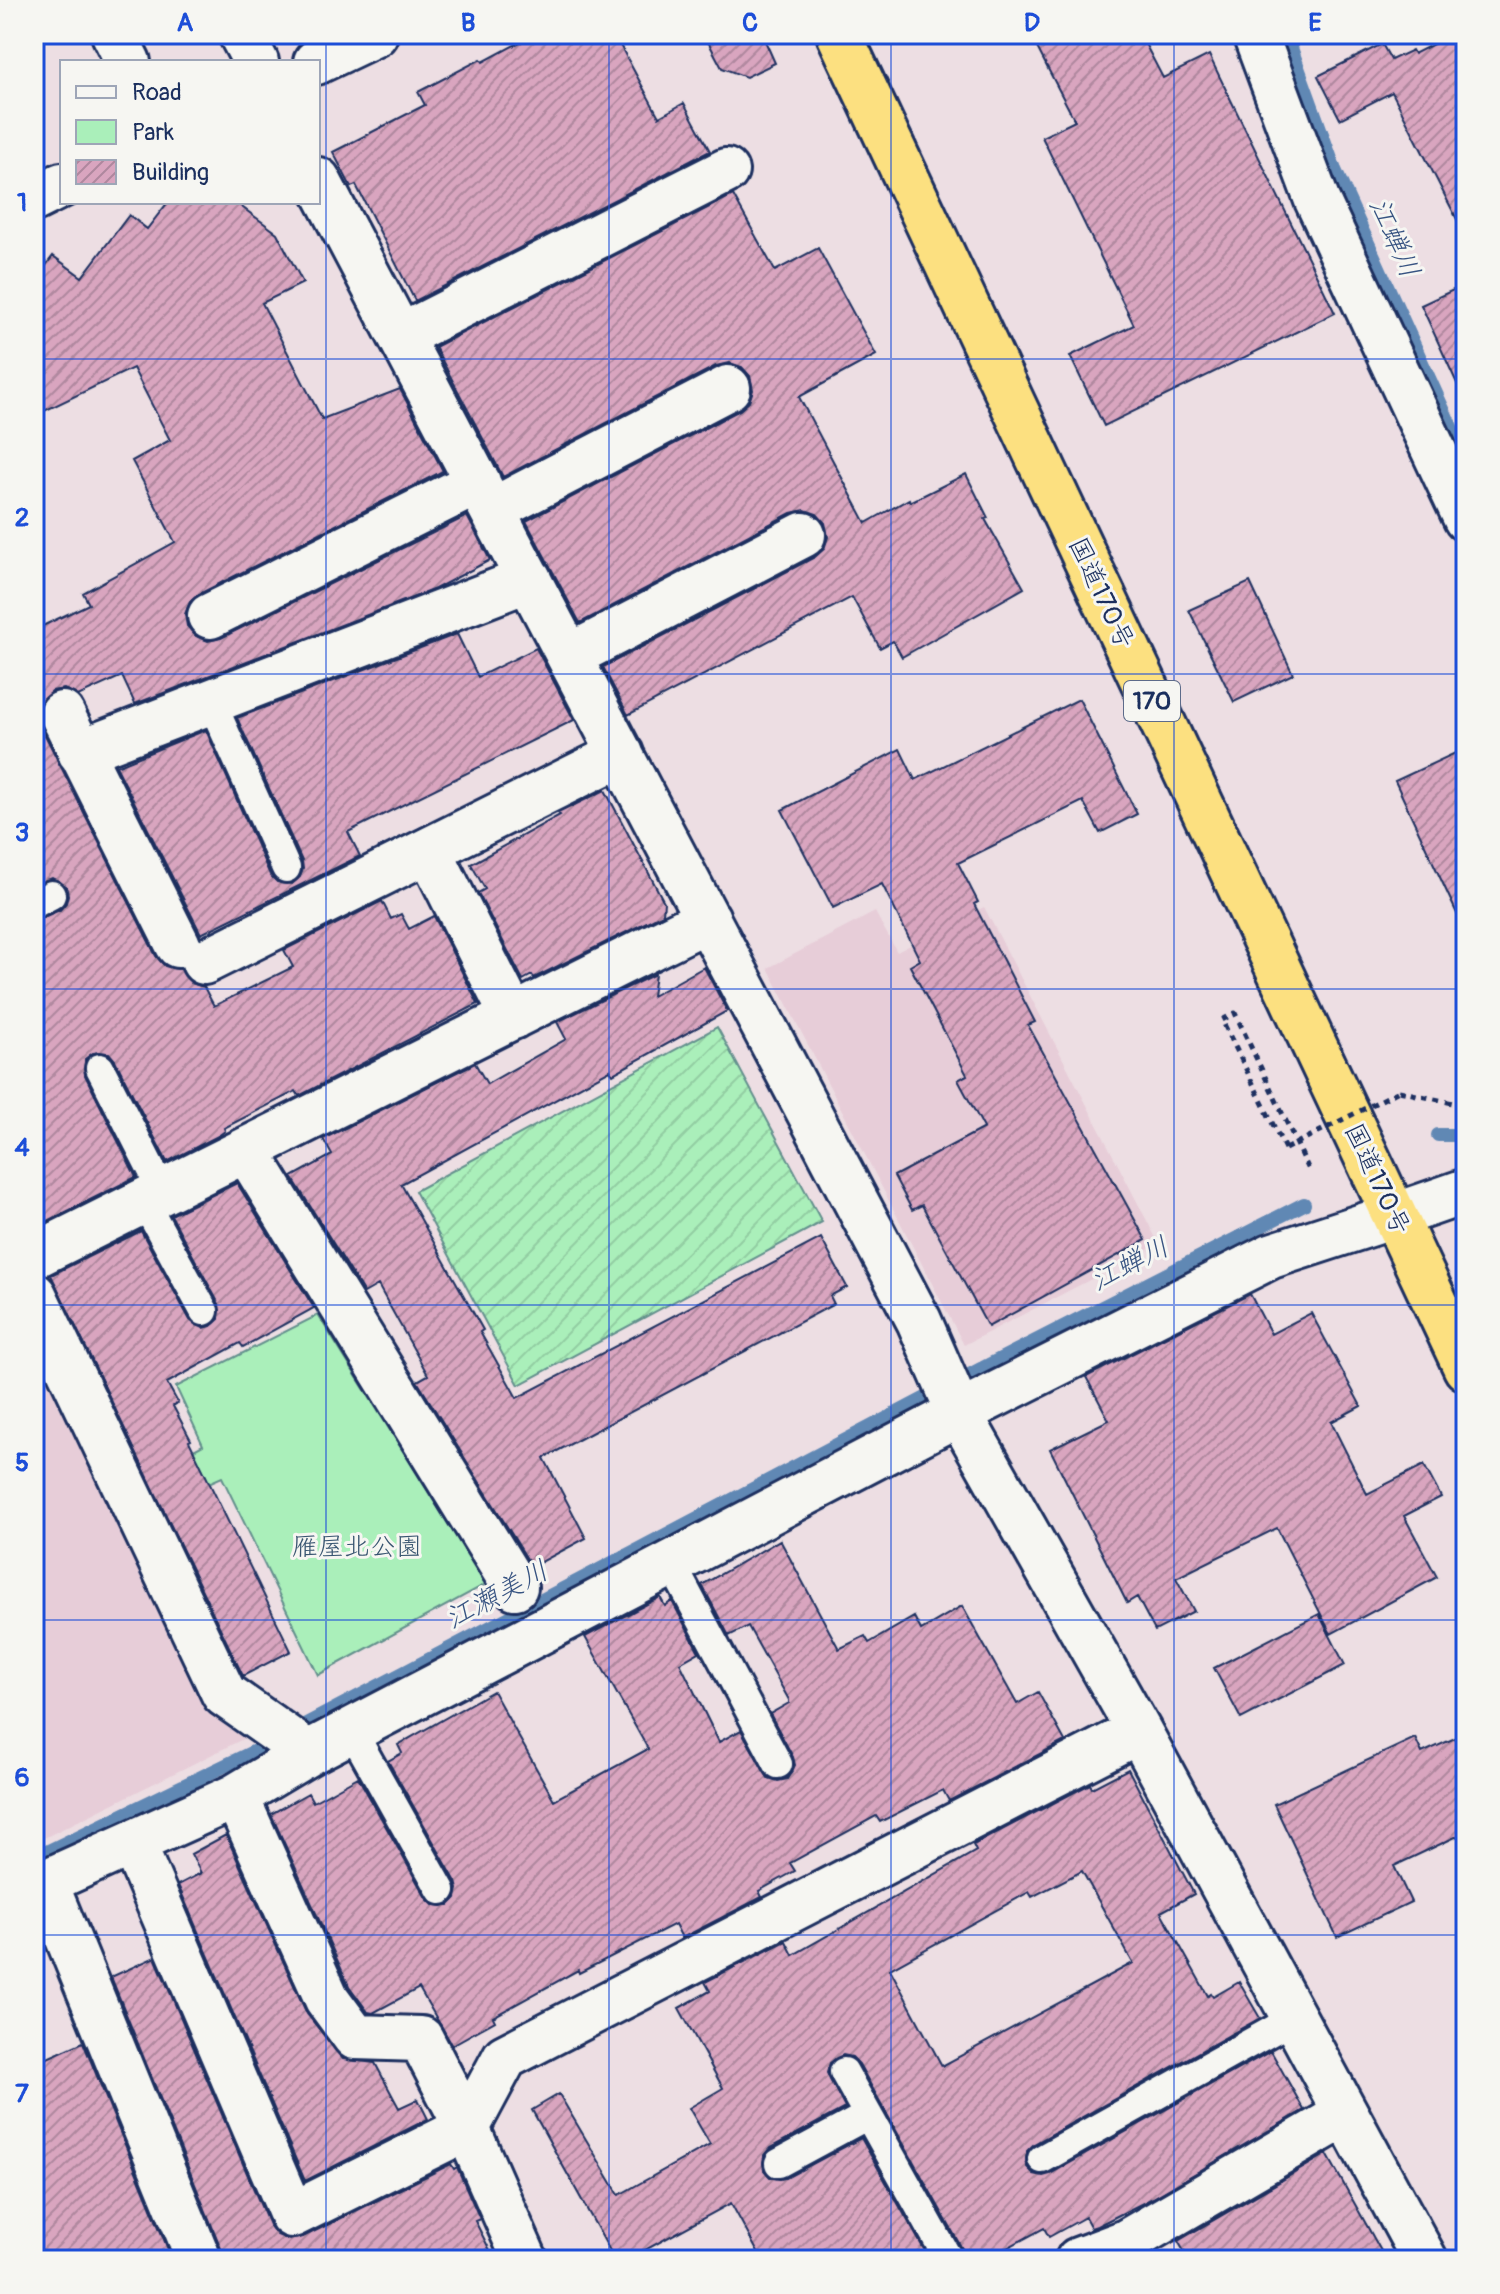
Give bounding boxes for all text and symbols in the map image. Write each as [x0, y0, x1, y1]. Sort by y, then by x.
text: A [177, 7, 194, 39]
text: B [461, 7, 475, 39]
text: C [742, 7, 758, 39]
text: D [1024, 7, 1040, 39]
text: E [1308, 7, 1322, 39]
legend [60, 60, 320, 204]
text: Road [132, 78, 182, 107]
text: Park [132, 118, 174, 147]
text: Building [132, 158, 209, 187]
text: 1 [17, 187, 27, 219]
water label: 江蝉川 [1361, 193, 1427, 283]
text: 2 [15, 502, 29, 534]
street label: 国道170号 [1061, 532, 1141, 654]
road number: 170 [1124, 681, 1180, 721]
text: 3 [15, 817, 29, 849]
street label: 国道170号 [1337, 1118, 1417, 1240]
text: 4 [14, 1132, 30, 1164]
water label: 江蝉川 [1085, 1229, 1175, 1299]
text: 5 [15, 1447, 29, 1479]
park label: 雁屋北公園 [292, 1531, 422, 1563]
water label: 江瀬美川 [439, 1553, 555, 1637]
text: 6 [14, 1762, 30, 1794]
text: 7 [15, 2078, 29, 2110]

